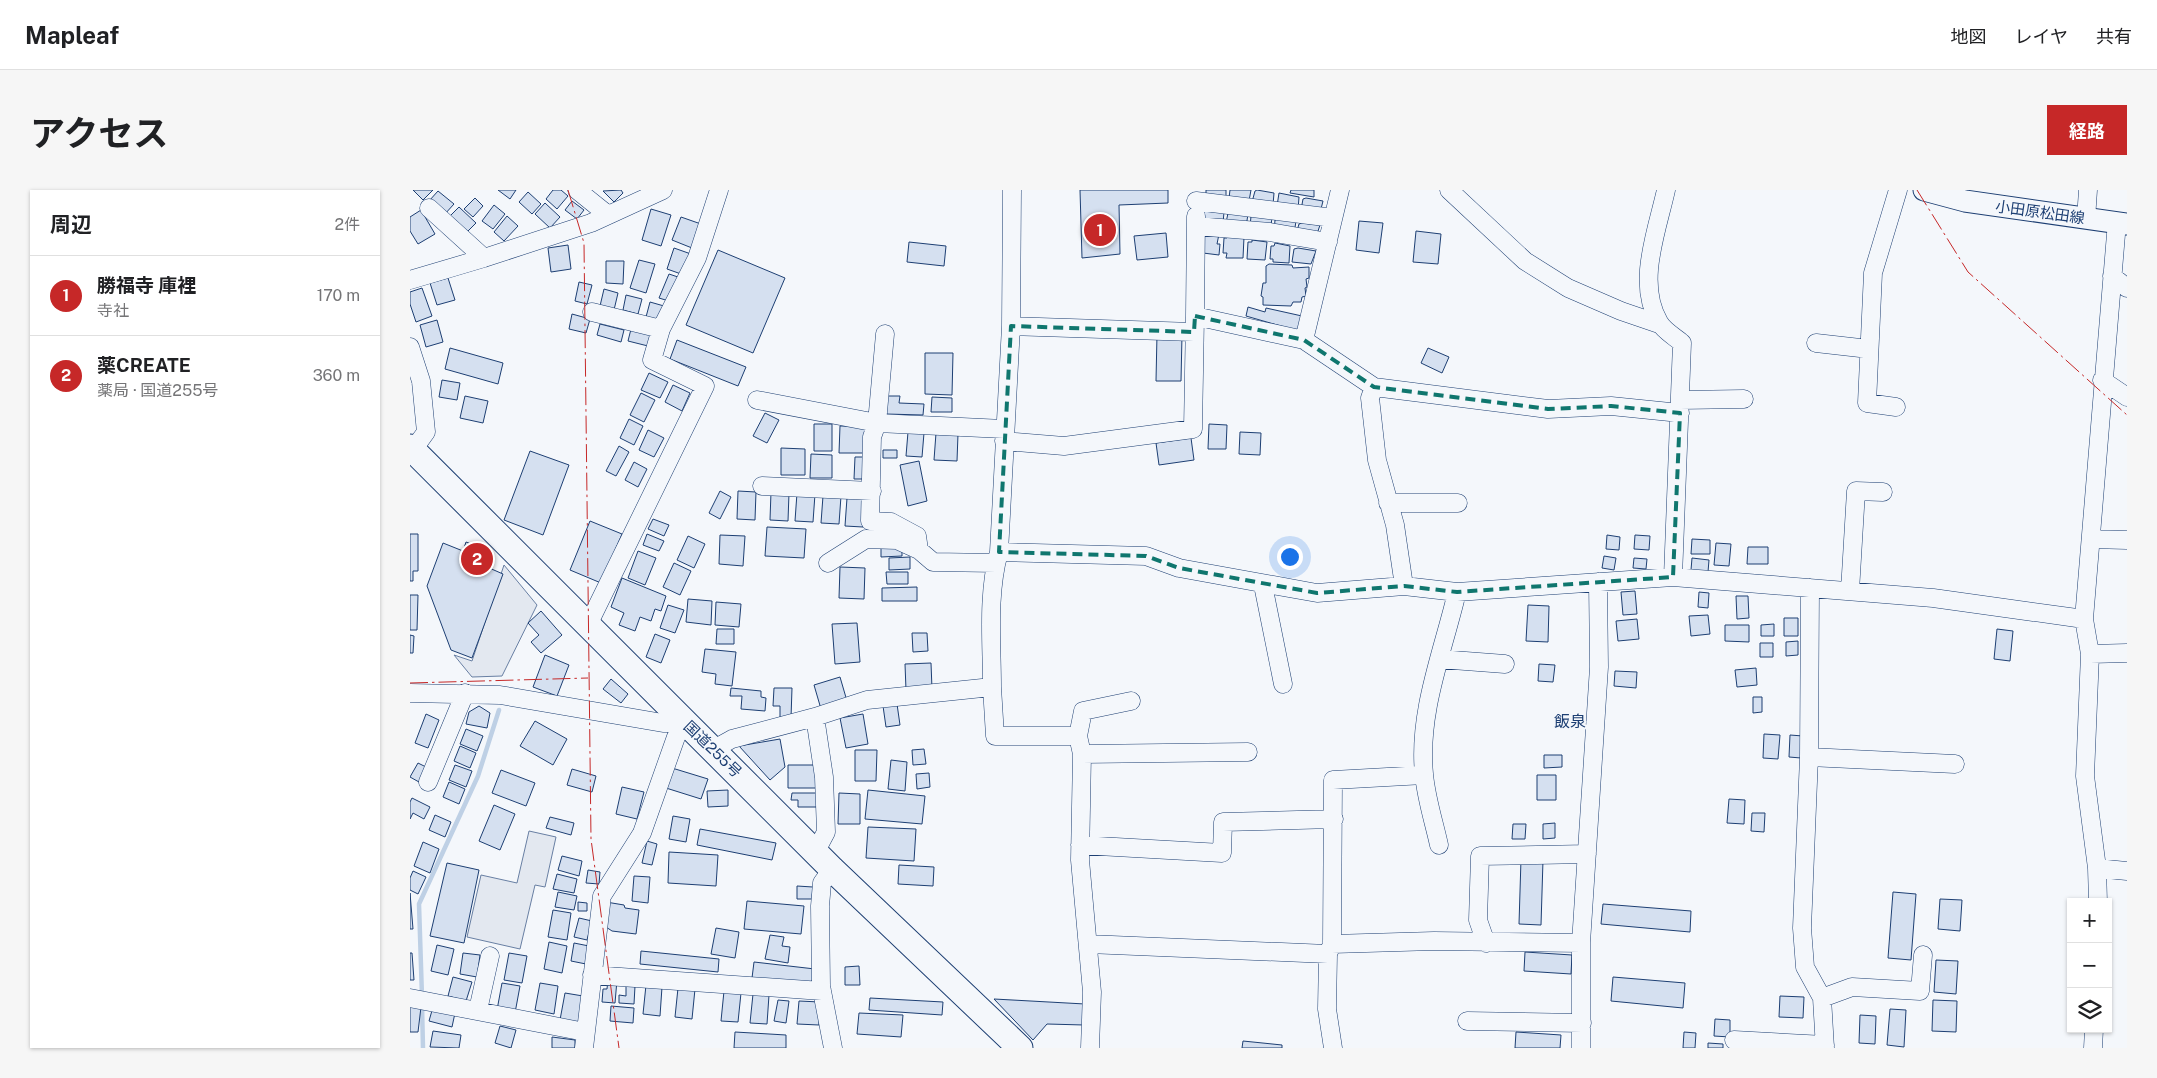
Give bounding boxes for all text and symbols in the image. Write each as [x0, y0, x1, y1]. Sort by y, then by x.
text: Mapleaf [25, 21, 119, 49]
text: 地図 [1951, 26, 1987, 47]
text: レイヤ [2015, 26, 2068, 47]
text: 共有 [2096, 26, 2132, 47]
button: 経路 [2047, 105, 2127, 155]
text: アクセス [30, 113, 168, 154]
street label: 小田原松田線 [1994, 197, 2086, 227]
pin: 1 [1084, 211, 1116, 249]
text: 周辺 [50, 212, 92, 237]
text: 2件 [334, 215, 360, 234]
text: 勝福寺 庫裡 [97, 274, 196, 296]
text: 1 [63, 286, 69, 305]
text: 170 m [317, 286, 360, 305]
text: 寺社 [97, 301, 129, 320]
text: 薬CREATE [97, 354, 191, 376]
text: 2 [61, 366, 71, 385]
text: 360 m [313, 366, 360, 385]
text: 薬局 · 国道255号 [97, 381, 218, 400]
pin: 2 [461, 540, 493, 578]
your location [1277, 544, 1303, 570]
district label: 飯泉 [1554, 712, 1586, 731]
street label: 国道255号 [681, 717, 745, 781]
map controls [2067, 898, 2112, 1033]
button: + [2067, 898, 2112, 943]
button: − [2067, 943, 2112, 988]
button: layers [2067, 988, 2112, 1033]

